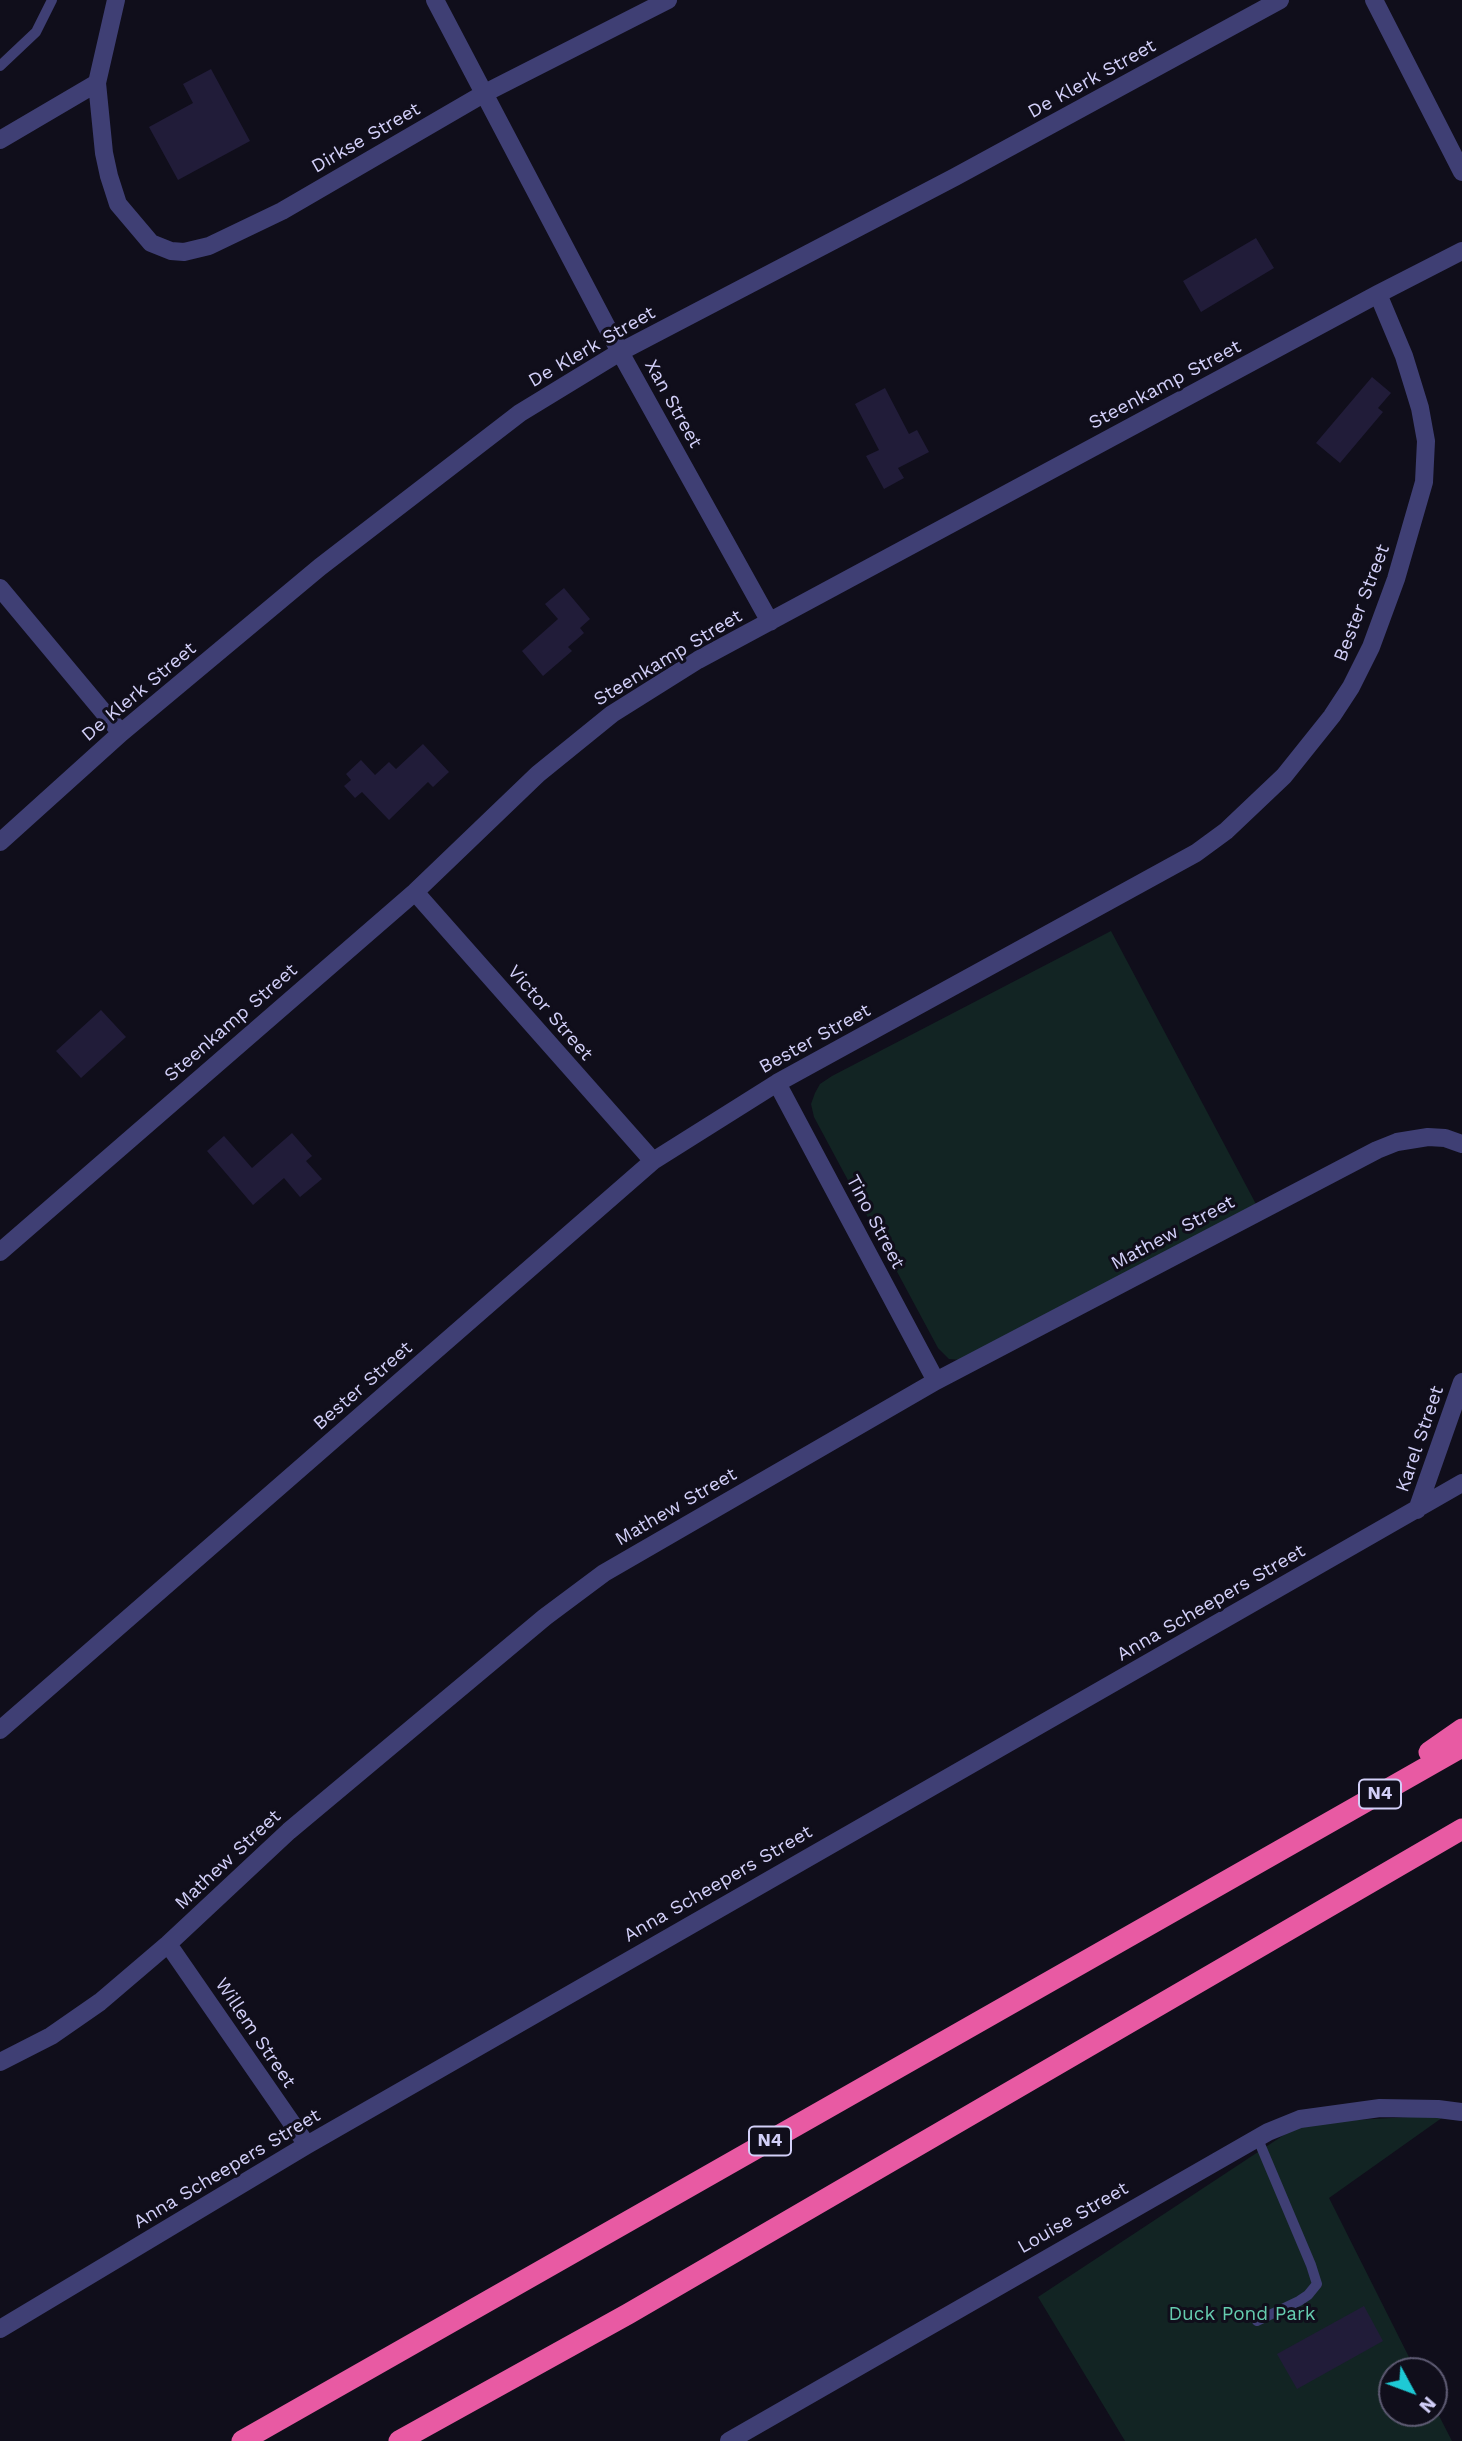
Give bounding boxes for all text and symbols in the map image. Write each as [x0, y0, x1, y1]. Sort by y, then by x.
street label: De Klerk Street [1024, 34, 1160, 124]
street label: Dirkse Street [308, 98, 424, 178]
street label: De Klerk Street [525, 301, 659, 393]
street label: Steenkamp Street [1085, 335, 1245, 435]
street label: Xan Street [639, 356, 707, 452]
street label: Bester Street [1329, 541, 1395, 665]
street label: Steenkamp Street [590, 605, 746, 711]
street label: De Klerk Street [77, 637, 201, 747]
street label: Steenkamp Street [160, 959, 302, 1087]
street label: Victor Street [502, 961, 598, 1065]
street label: Bester Street [755, 999, 875, 1079]
street label: Tino Street [841, 1171, 909, 1273]
street label: Mathew Street [1107, 1191, 1239, 1275]
street label: Bester Street [309, 1337, 417, 1435]
street label: Karel Street [1391, 1383, 1449, 1495]
street label: Mathew Street [611, 1463, 741, 1551]
street label: Anna Scheepers Street [1113, 1540, 1309, 1666]
road number: N4 [1359, 1779, 1401, 1808]
street label: Mathew Street [170, 1805, 286, 1915]
street label: Anna Scheepers Street [620, 1821, 816, 1947]
street label: Willem Street [210, 1974, 300, 2092]
street label: Anna Scheepers Street [130, 2104, 324, 2234]
road number: N4 [749, 2126, 791, 2155]
street label: Louise Street [1014, 2177, 1132, 2259]
park label: Duck Pond Park [1168, 2303, 1316, 2325]
north arrow [1378, 2357, 1448, 2427]
text: N [1414, 2392, 1441, 2418]

